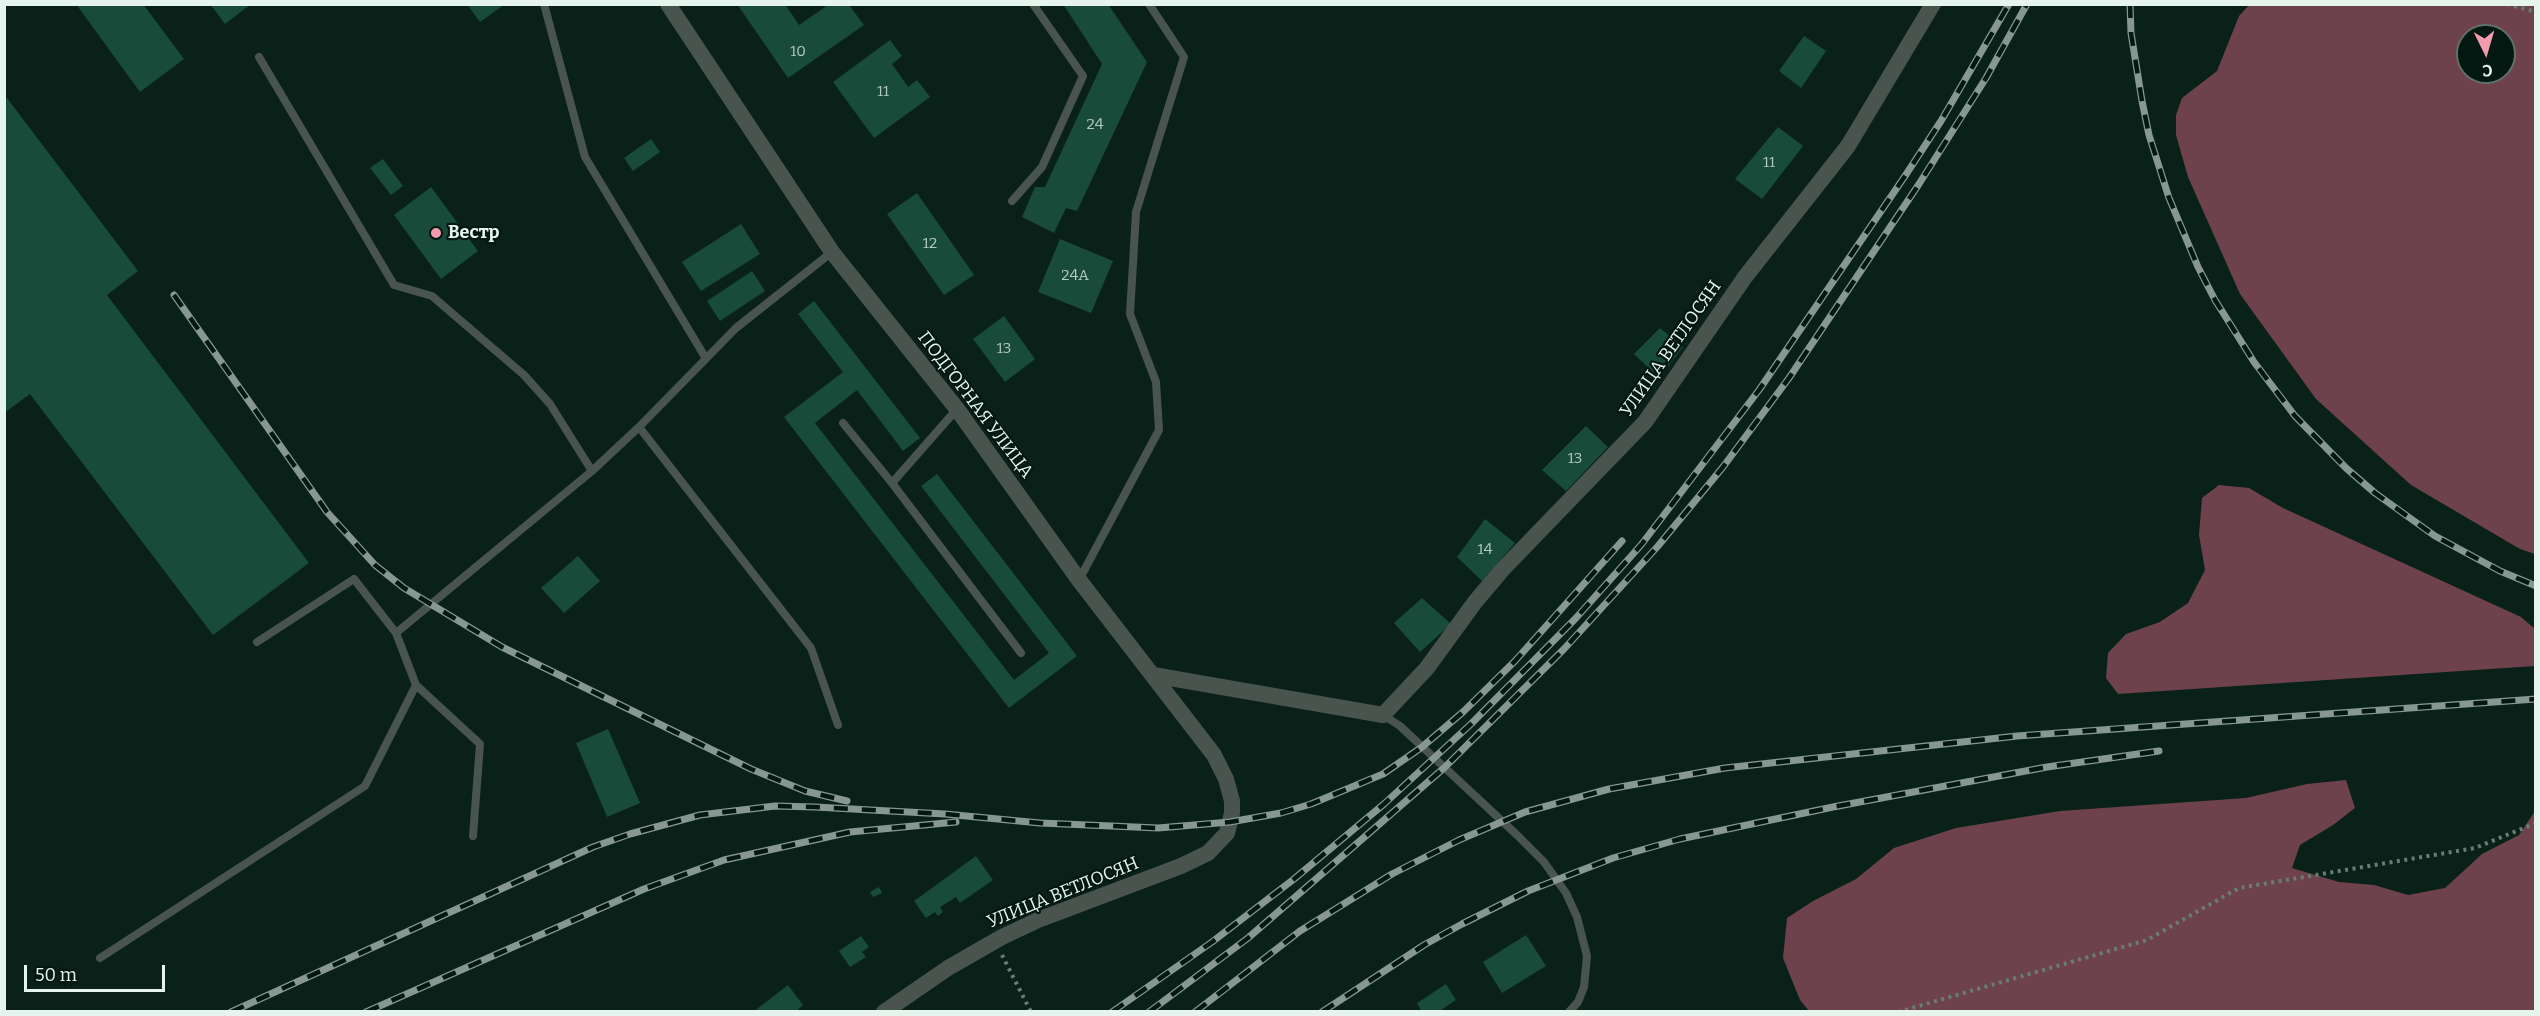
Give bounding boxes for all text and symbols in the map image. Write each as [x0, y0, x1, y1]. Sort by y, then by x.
north arrow [2456, 24, 2516, 84]
house number: 10 [790, 43, 806, 61]
text: С [2482, 61, 2493, 80]
house number: 11 [877, 83, 889, 101]
house number: 24 [1087, 116, 1103, 134]
house number: 11 [1763, 154, 1775, 172]
place label: Вестр [448, 222, 499, 244]
marker: Вестр [429, 226, 443, 240]
house number: 12 [923, 235, 937, 253]
house number: 24А [1061, 267, 1089, 285]
street label: УЛИЦА ВЕТЛОСЯН [1616, 277, 1726, 421]
street label: ПОДГОРНАЯ УЛИЦА [913, 327, 1037, 483]
house number: 13 [997, 340, 1011, 358]
house number: 13 [1568, 450, 1582, 468]
house number: 14 [1478, 541, 1492, 559]
street label: УЛИЦА ВЕТЛОСЯН [984, 853, 1142, 933]
scale bar [27, 953, 168, 991]
text: 50 m [35, 964, 77, 986]

